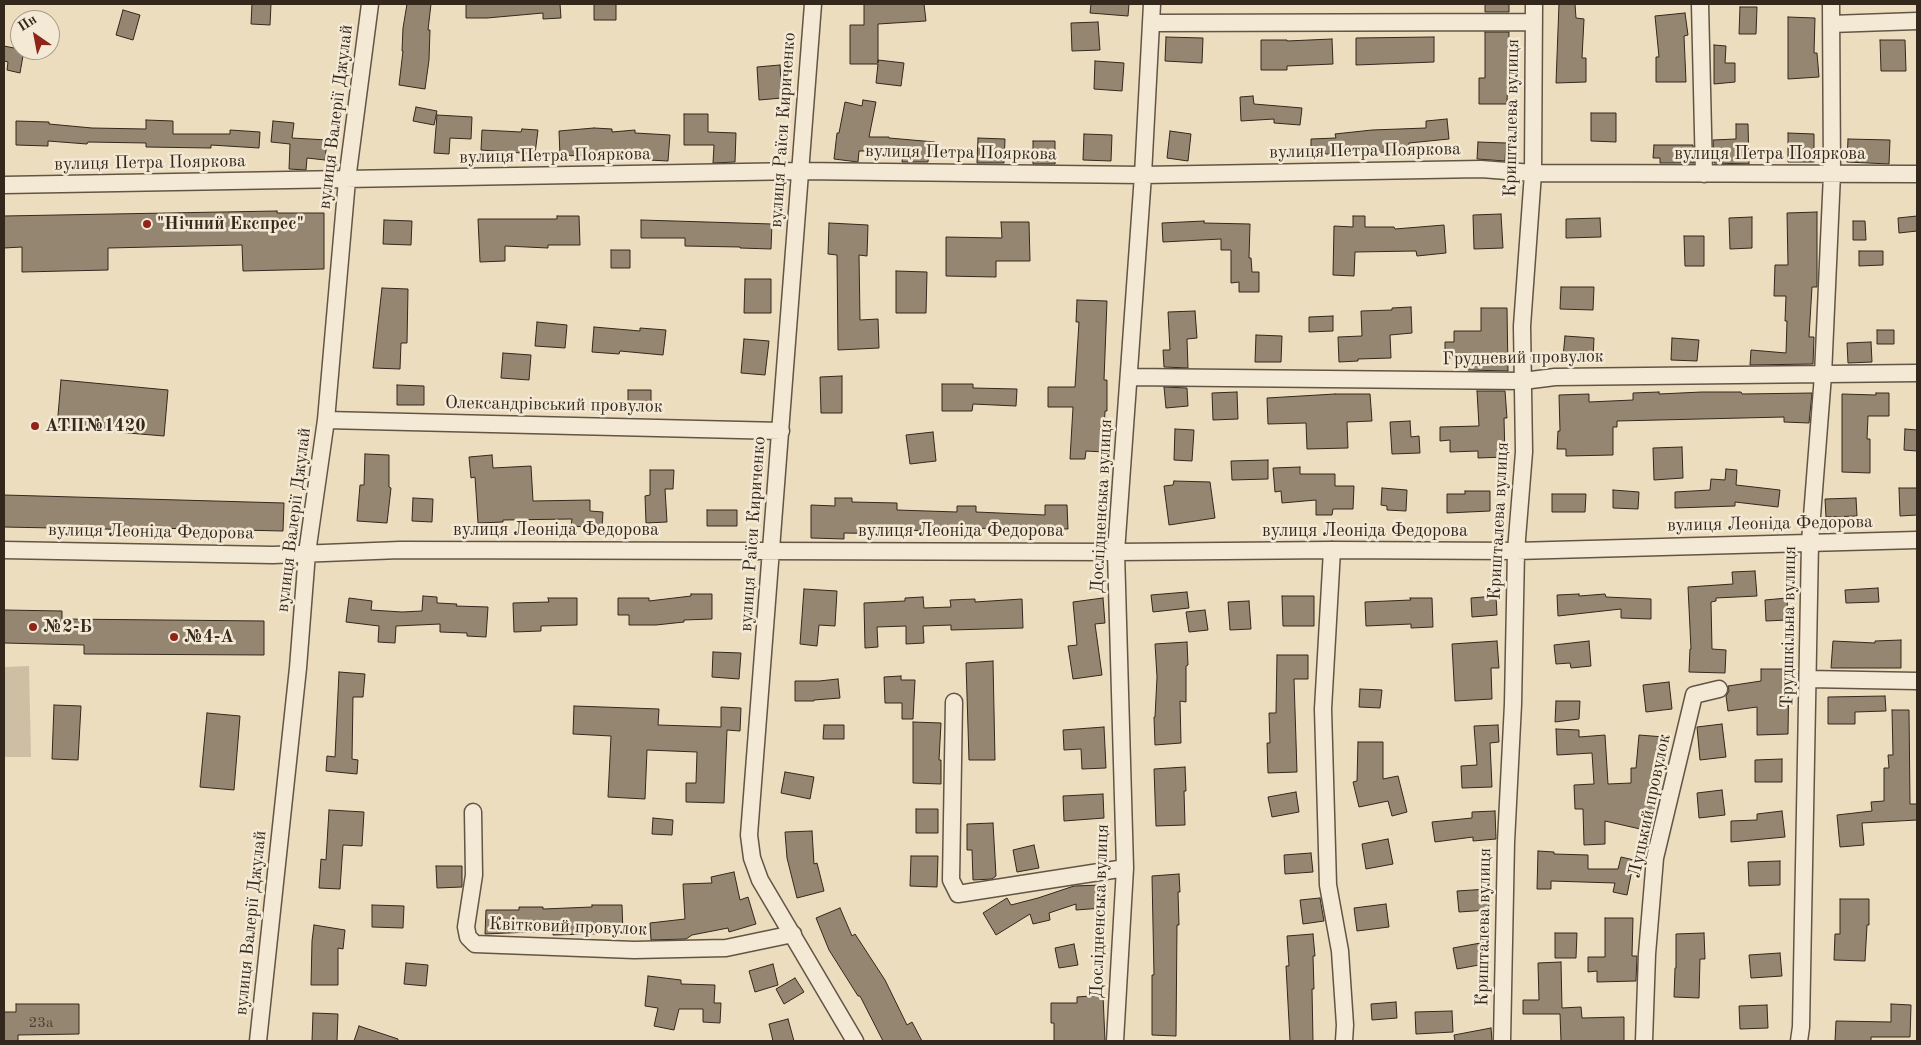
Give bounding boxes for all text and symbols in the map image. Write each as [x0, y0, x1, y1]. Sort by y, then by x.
north arrow [10, 10, 60, 60]
text: Пн [15, 12, 39, 34]
street label: вулиця Валерії Джулай [314, 24, 358, 210]
street label: вулиця Раїси Кириченко [765, 32, 801, 228]
street label: Кришталева вулиця [1500, 39, 1524, 197]
street label: вулиця Петра Пояркова [1269, 139, 1461, 163]
street label: вулиця Петра Пояркова [865, 141, 1057, 165]
street label: вулиця Петра Пояркова [1674, 143, 1866, 165]
street label: вулиця Петра Пояркова [459, 144, 651, 168]
street label: вулиця Петра Пояркова [54, 151, 246, 175]
place label: "Нічний Експрес" [157, 213, 304, 235]
marker: "Нічний Експрес" [141, 218, 153, 230]
street label: Грудневий провулок [1442, 346, 1604, 370]
street label: Олександрівський провулок [445, 392, 663, 418]
place label: АТП№1420 [45, 415, 146, 437]
street label: Дослідненська вулиця [1087, 418, 1117, 594]
marker: АТП№1420 [29, 420, 41, 432]
street label: вулиця Валерії Джулай [272, 427, 316, 613]
street label: вулиця Раїси Кириченко [735, 436, 771, 632]
street label: Кришталева вулиця [1484, 441, 1514, 601]
street label: вулиця Леоніда Федорова [1667, 511, 1873, 537]
street label: вулиця Леоніда Федорова [48, 519, 254, 545]
street label: вулиця Леоніда Федорова [453, 519, 659, 541]
street label: вулиця Леоніда Федорова [858, 520, 1064, 542]
street label: вулиця Леоніда Федорова [1262, 520, 1468, 542]
street label: Трудшкільна вулиця [1777, 546, 1801, 708]
place label: №2-Б [43, 616, 92, 638]
marker: №2-Б [27, 621, 39, 633]
place label: №4-А [184, 626, 234, 648]
marker: №4-А [168, 631, 180, 643]
street label: Луцький провулок [1624, 732, 1676, 880]
street label: Дослідненська вулиця [1086, 824, 1114, 998]
street label: вулиця Валерії Джулай [231, 830, 271, 1016]
street label: Кришталева вулиця [1472, 848, 1496, 1006]
street label: Квітковий провулок [488, 913, 648, 941]
house number: 23а [29, 1014, 53, 1032]

